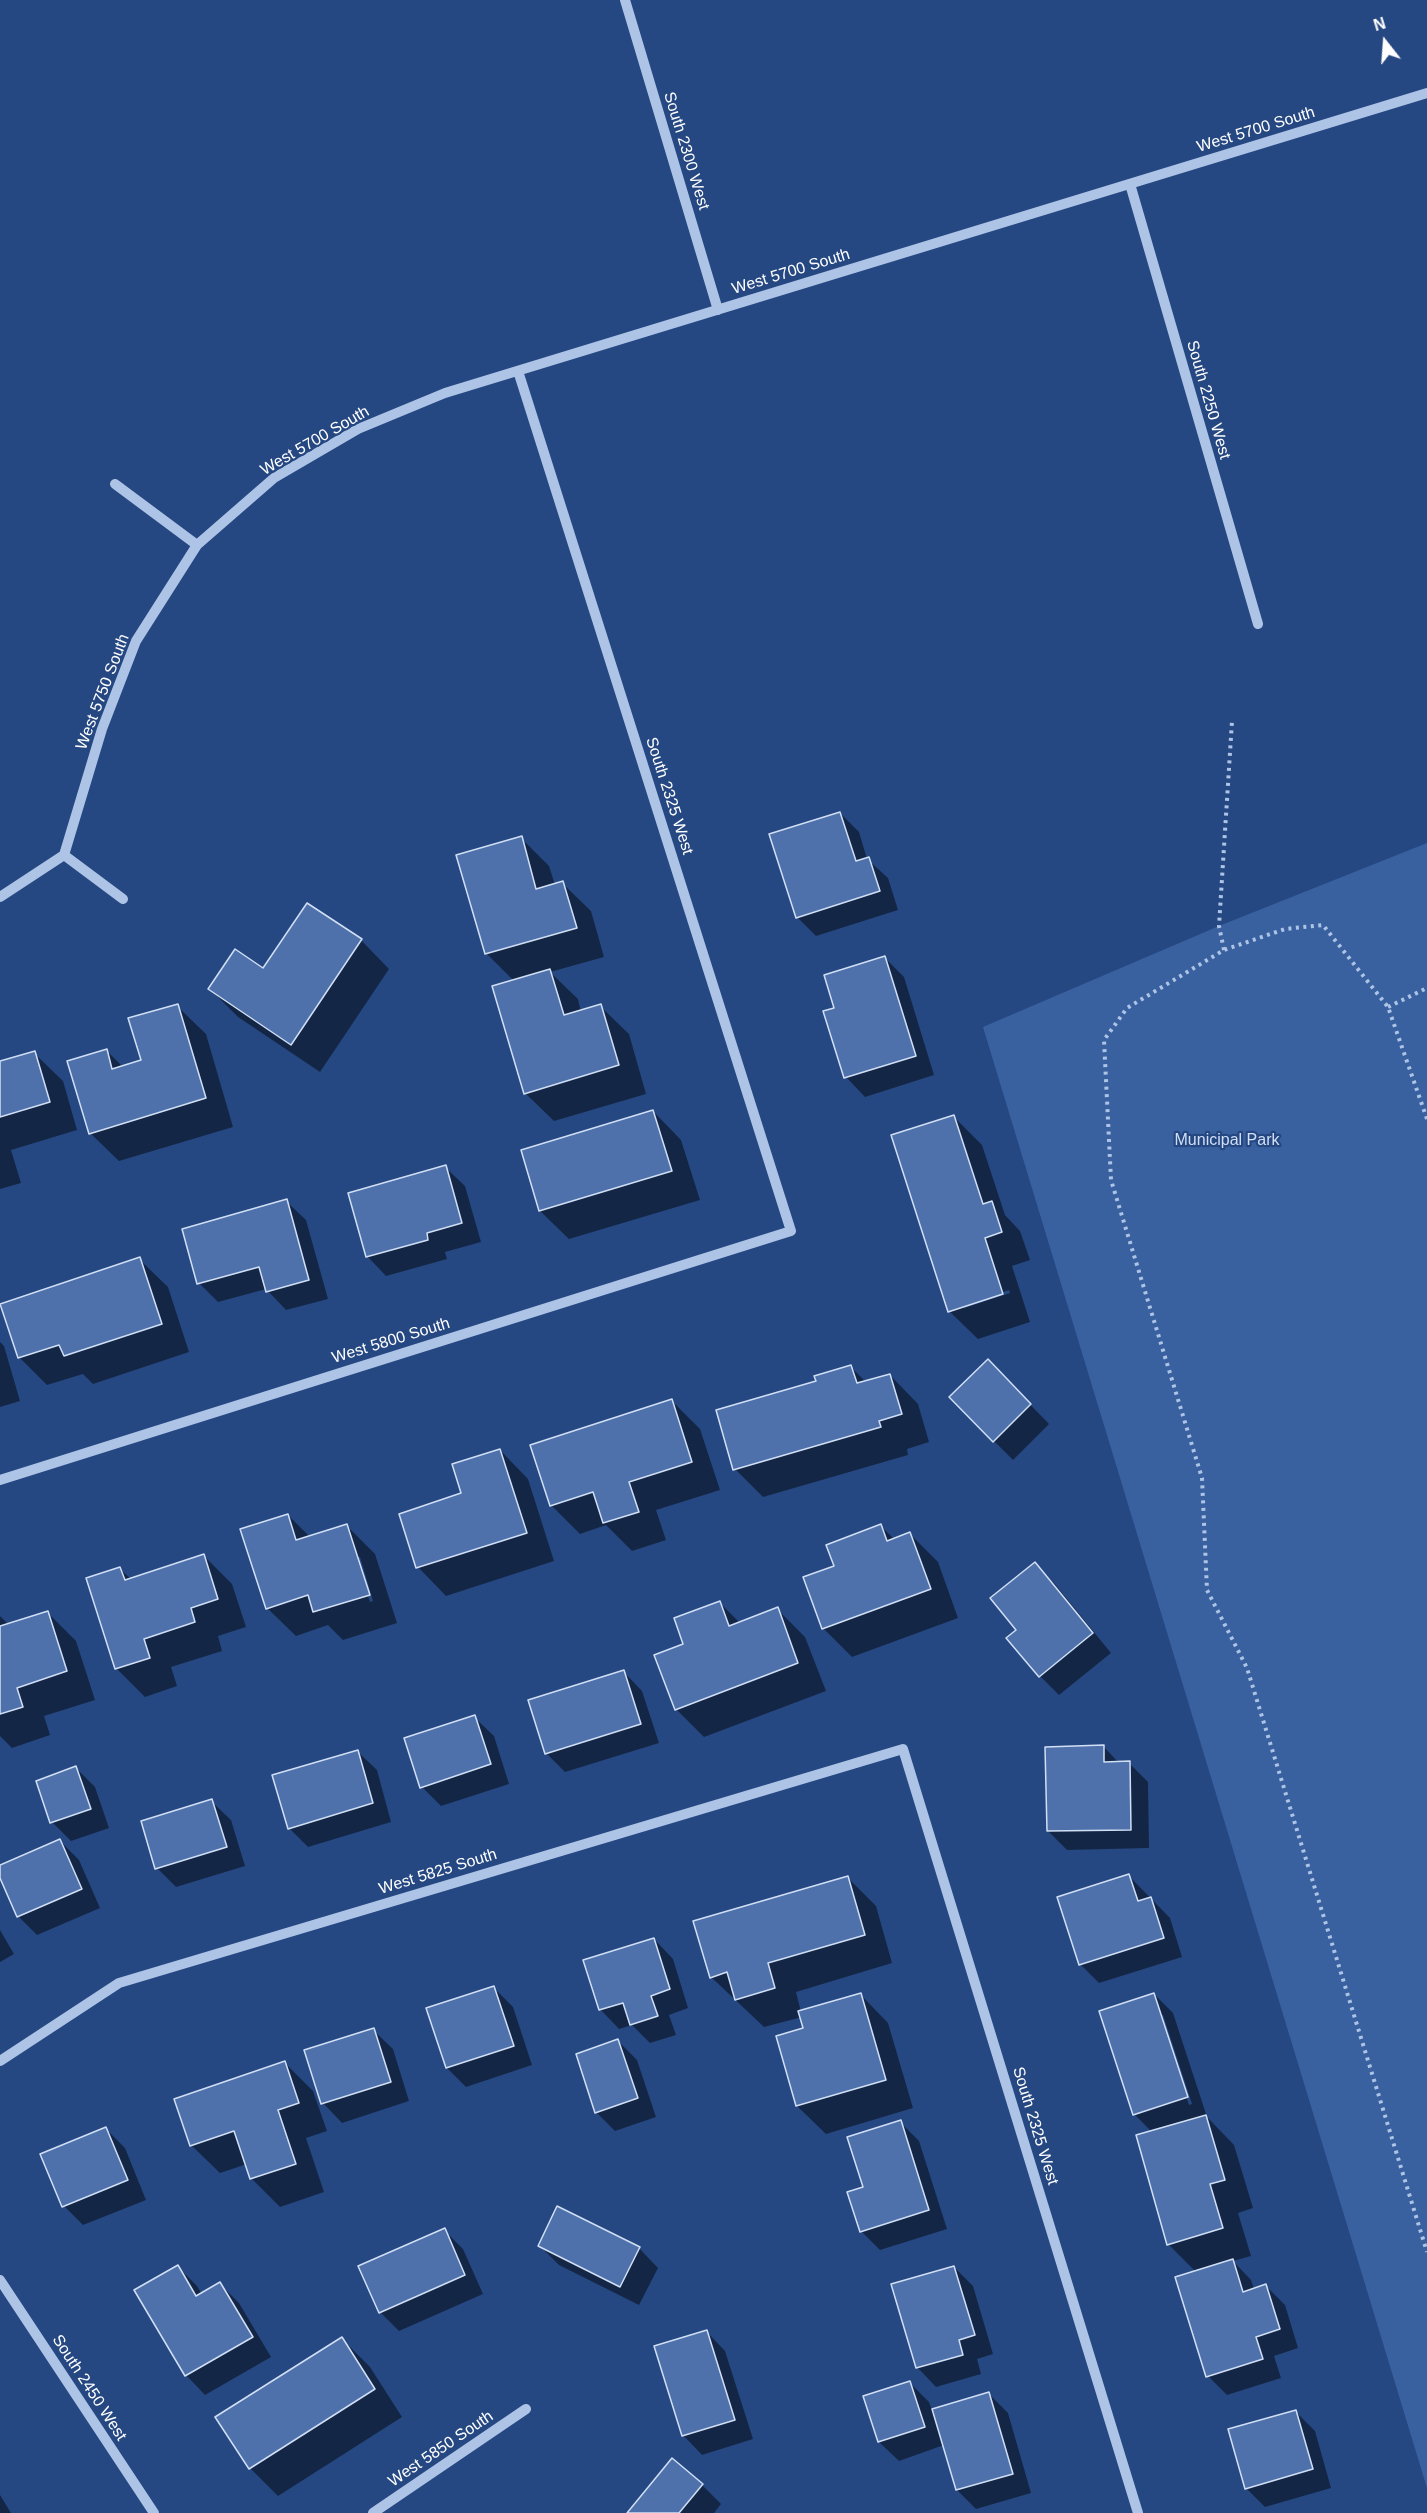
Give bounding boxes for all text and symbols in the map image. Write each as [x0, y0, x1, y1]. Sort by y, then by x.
north arrow [1355, 12, 1415, 72]
text: N [1372, 14, 1388, 34]
street label: South 2300 West [659, 90, 713, 212]
street label: West 5700 South [1195, 103, 1317, 157]
street label: West 5700 South [730, 245, 852, 299]
street label: South 2250 West [1182, 338, 1234, 462]
street label: West 5700 South [257, 402, 373, 480]
street label: West 5750 South [72, 631, 134, 753]
street label: South 2325 West [641, 735, 697, 857]
park label: Municipal Park [1175, 1131, 1279, 1151]
street label: West 5800 South [330, 1314, 452, 1368]
street label: West 5825 South [377, 1845, 499, 1899]
street label: South 2325 West [1008, 2065, 1062, 2187]
street label: South 2450 West [48, 2331, 130, 2445]
street label: West 5850 South [385, 2407, 497, 2491]

